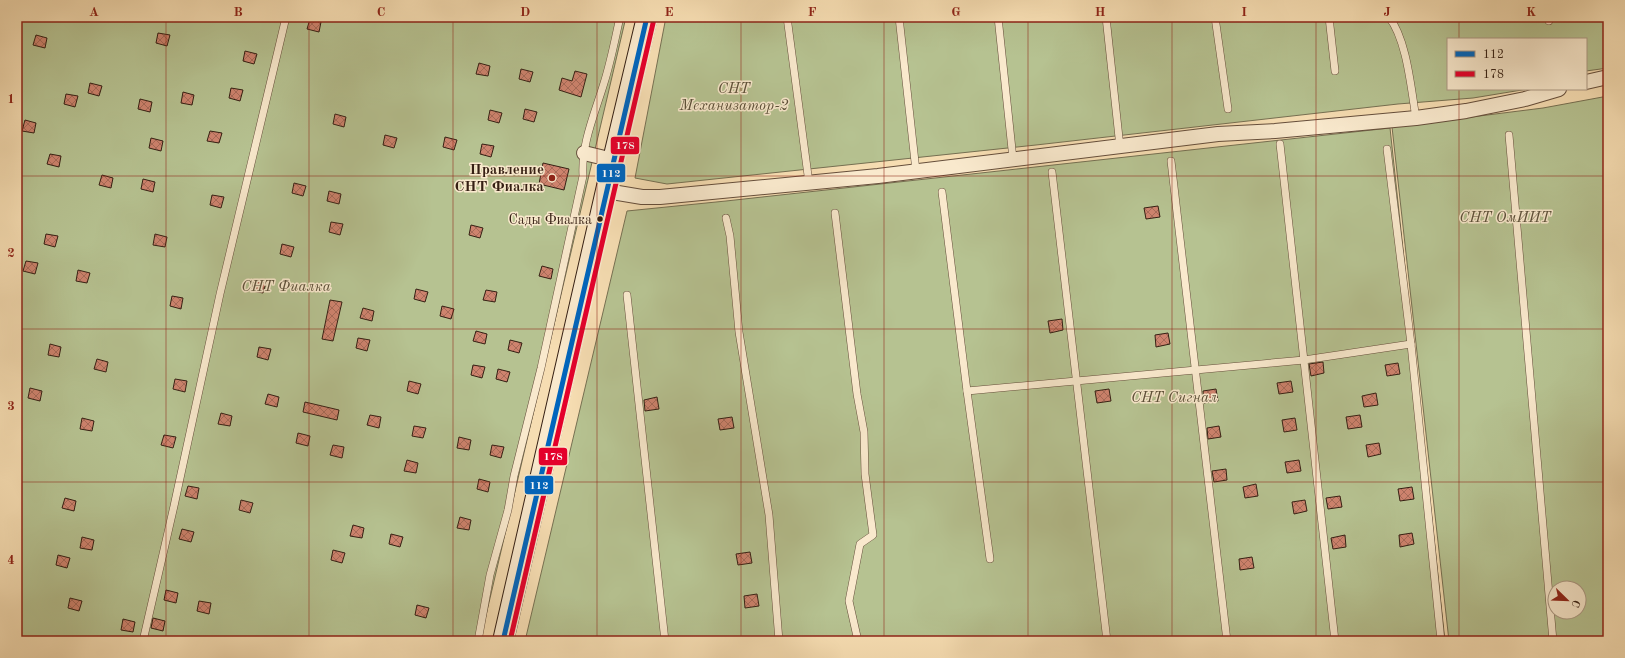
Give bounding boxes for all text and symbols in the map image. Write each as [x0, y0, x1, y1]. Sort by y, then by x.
text: A [89, 6, 99, 19]
text: B [233, 6, 243, 19]
text: C [377, 6, 385, 19]
text: D [520, 6, 530, 19]
text: E [665, 6, 674, 19]
text: F [808, 6, 817, 19]
text: G [951, 6, 961, 19]
text: H [1095, 6, 1106, 19]
text: I [1241, 6, 1247, 19]
text: J [1383, 6, 1391, 19]
text: K [1526, 6, 1536, 19]
legend [1447, 38, 1587, 90]
text: 112 [1483, 49, 1504, 61]
text: 178 [1483, 69, 1504, 81]
park label: СНТ Механизатор-2 [679, 82, 789, 114]
text: 1 [7, 93, 15, 106]
line badge: 178 [610, 136, 640, 155]
text: 178 [615, 141, 635, 152]
place label: Правление СНТ Фиалка [454, 163, 544, 195]
line badge: 112 [596, 163, 626, 183]
text: 112 [601, 169, 621, 180]
marker: Правление СНТ Фиалка [547, 173, 557, 183]
park label: СНТ ОмИИТ [1459, 211, 1552, 226]
place label: Сады Фиалка [508, 213, 592, 227]
marker: Сады Фиалка [595, 214, 605, 224]
text: 2 [7, 247, 15, 260]
park label: СНТ Фиалка [241, 280, 331, 295]
park label: СНТ Сигнал [1131, 391, 1217, 406]
text: 3 [7, 400, 15, 413]
line badge: 178 [538, 447, 568, 466]
text: 178 [543, 452, 563, 463]
line badge: 112 [524, 475, 554, 495]
text: 112 [529, 481, 549, 492]
text: 4 [7, 554, 15, 567]
north arrow [1547, 580, 1587, 620]
text: С [1568, 598, 1581, 609]

